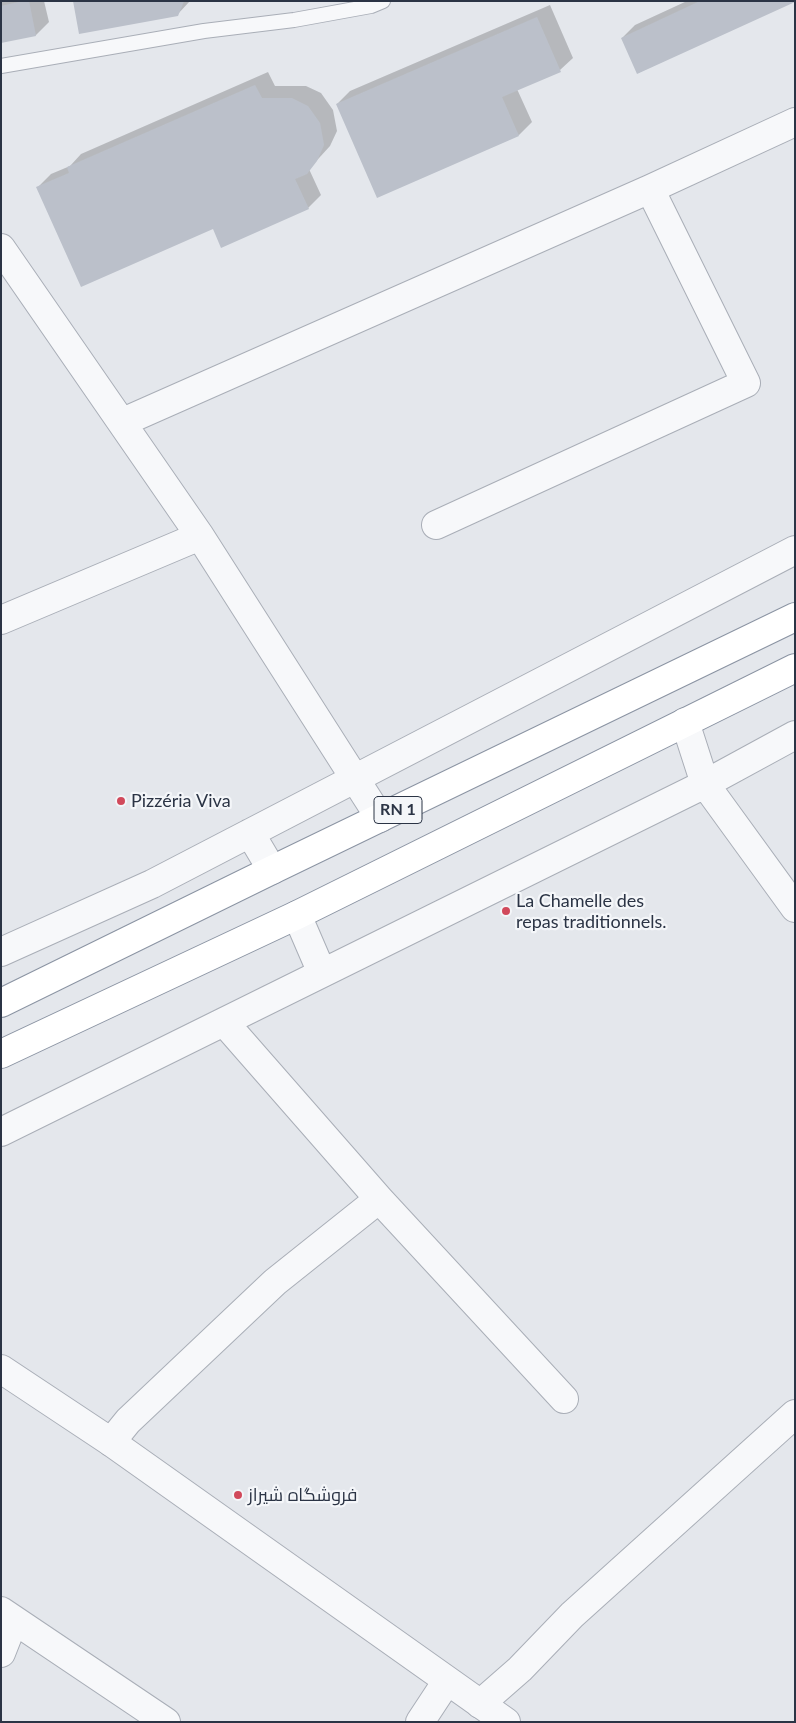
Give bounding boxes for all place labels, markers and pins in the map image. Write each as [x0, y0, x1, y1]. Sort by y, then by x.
place label: Pizzéria Viva [131, 790, 231, 812]
marker: Pizzéria Viva [115, 795, 127, 807]
place label: La Chamelle des repas traditionnels. [516, 890, 667, 932]
marker: La Chamelle des repas traditionnels. [500, 905, 512, 917]
place label: فروشگاه شيراز [248, 1484, 357, 1506]
marker: فروشگاه شيراز [232, 1489, 244, 1501]

